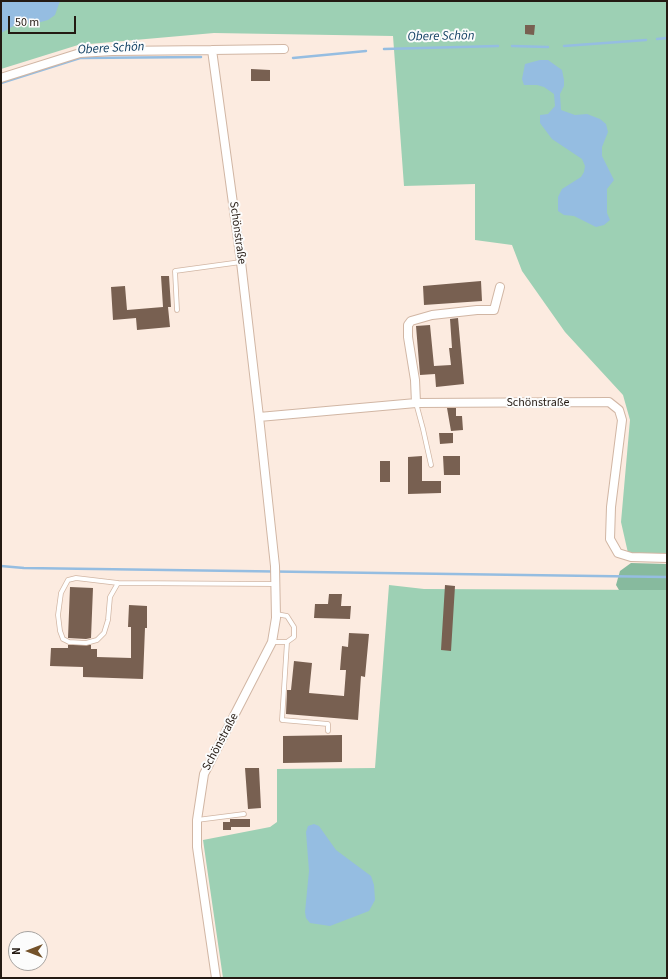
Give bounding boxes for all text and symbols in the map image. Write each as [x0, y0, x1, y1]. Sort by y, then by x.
scale bar [10, 8, 78, 34]
text: 50 m [15, 14, 39, 31]
water label: Obere Schön [407, 29, 475, 45]
water label: Obere Schön [77, 39, 145, 59]
street label: Schönstraße [225, 201, 249, 265]
street label: Schönstraße [506, 396, 570, 410]
street label: Schönstraße [200, 711, 242, 773]
north arrow [8, 931, 48, 971]
text: N [9, 947, 24, 955]

